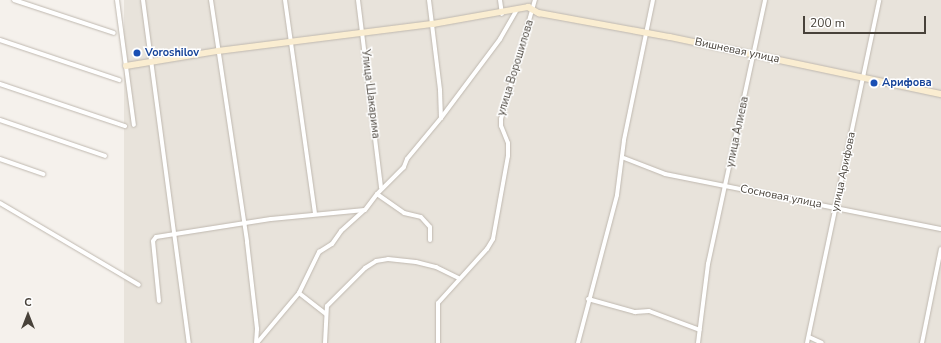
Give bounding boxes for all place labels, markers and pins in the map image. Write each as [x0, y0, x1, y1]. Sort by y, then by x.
place label: Voroshilov [145, 46, 199, 60]
marker: Voroshilov [132, 48, 142, 58]
place label: Арифова [882, 76, 932, 90]
marker: Арифова [869, 78, 879, 88]

